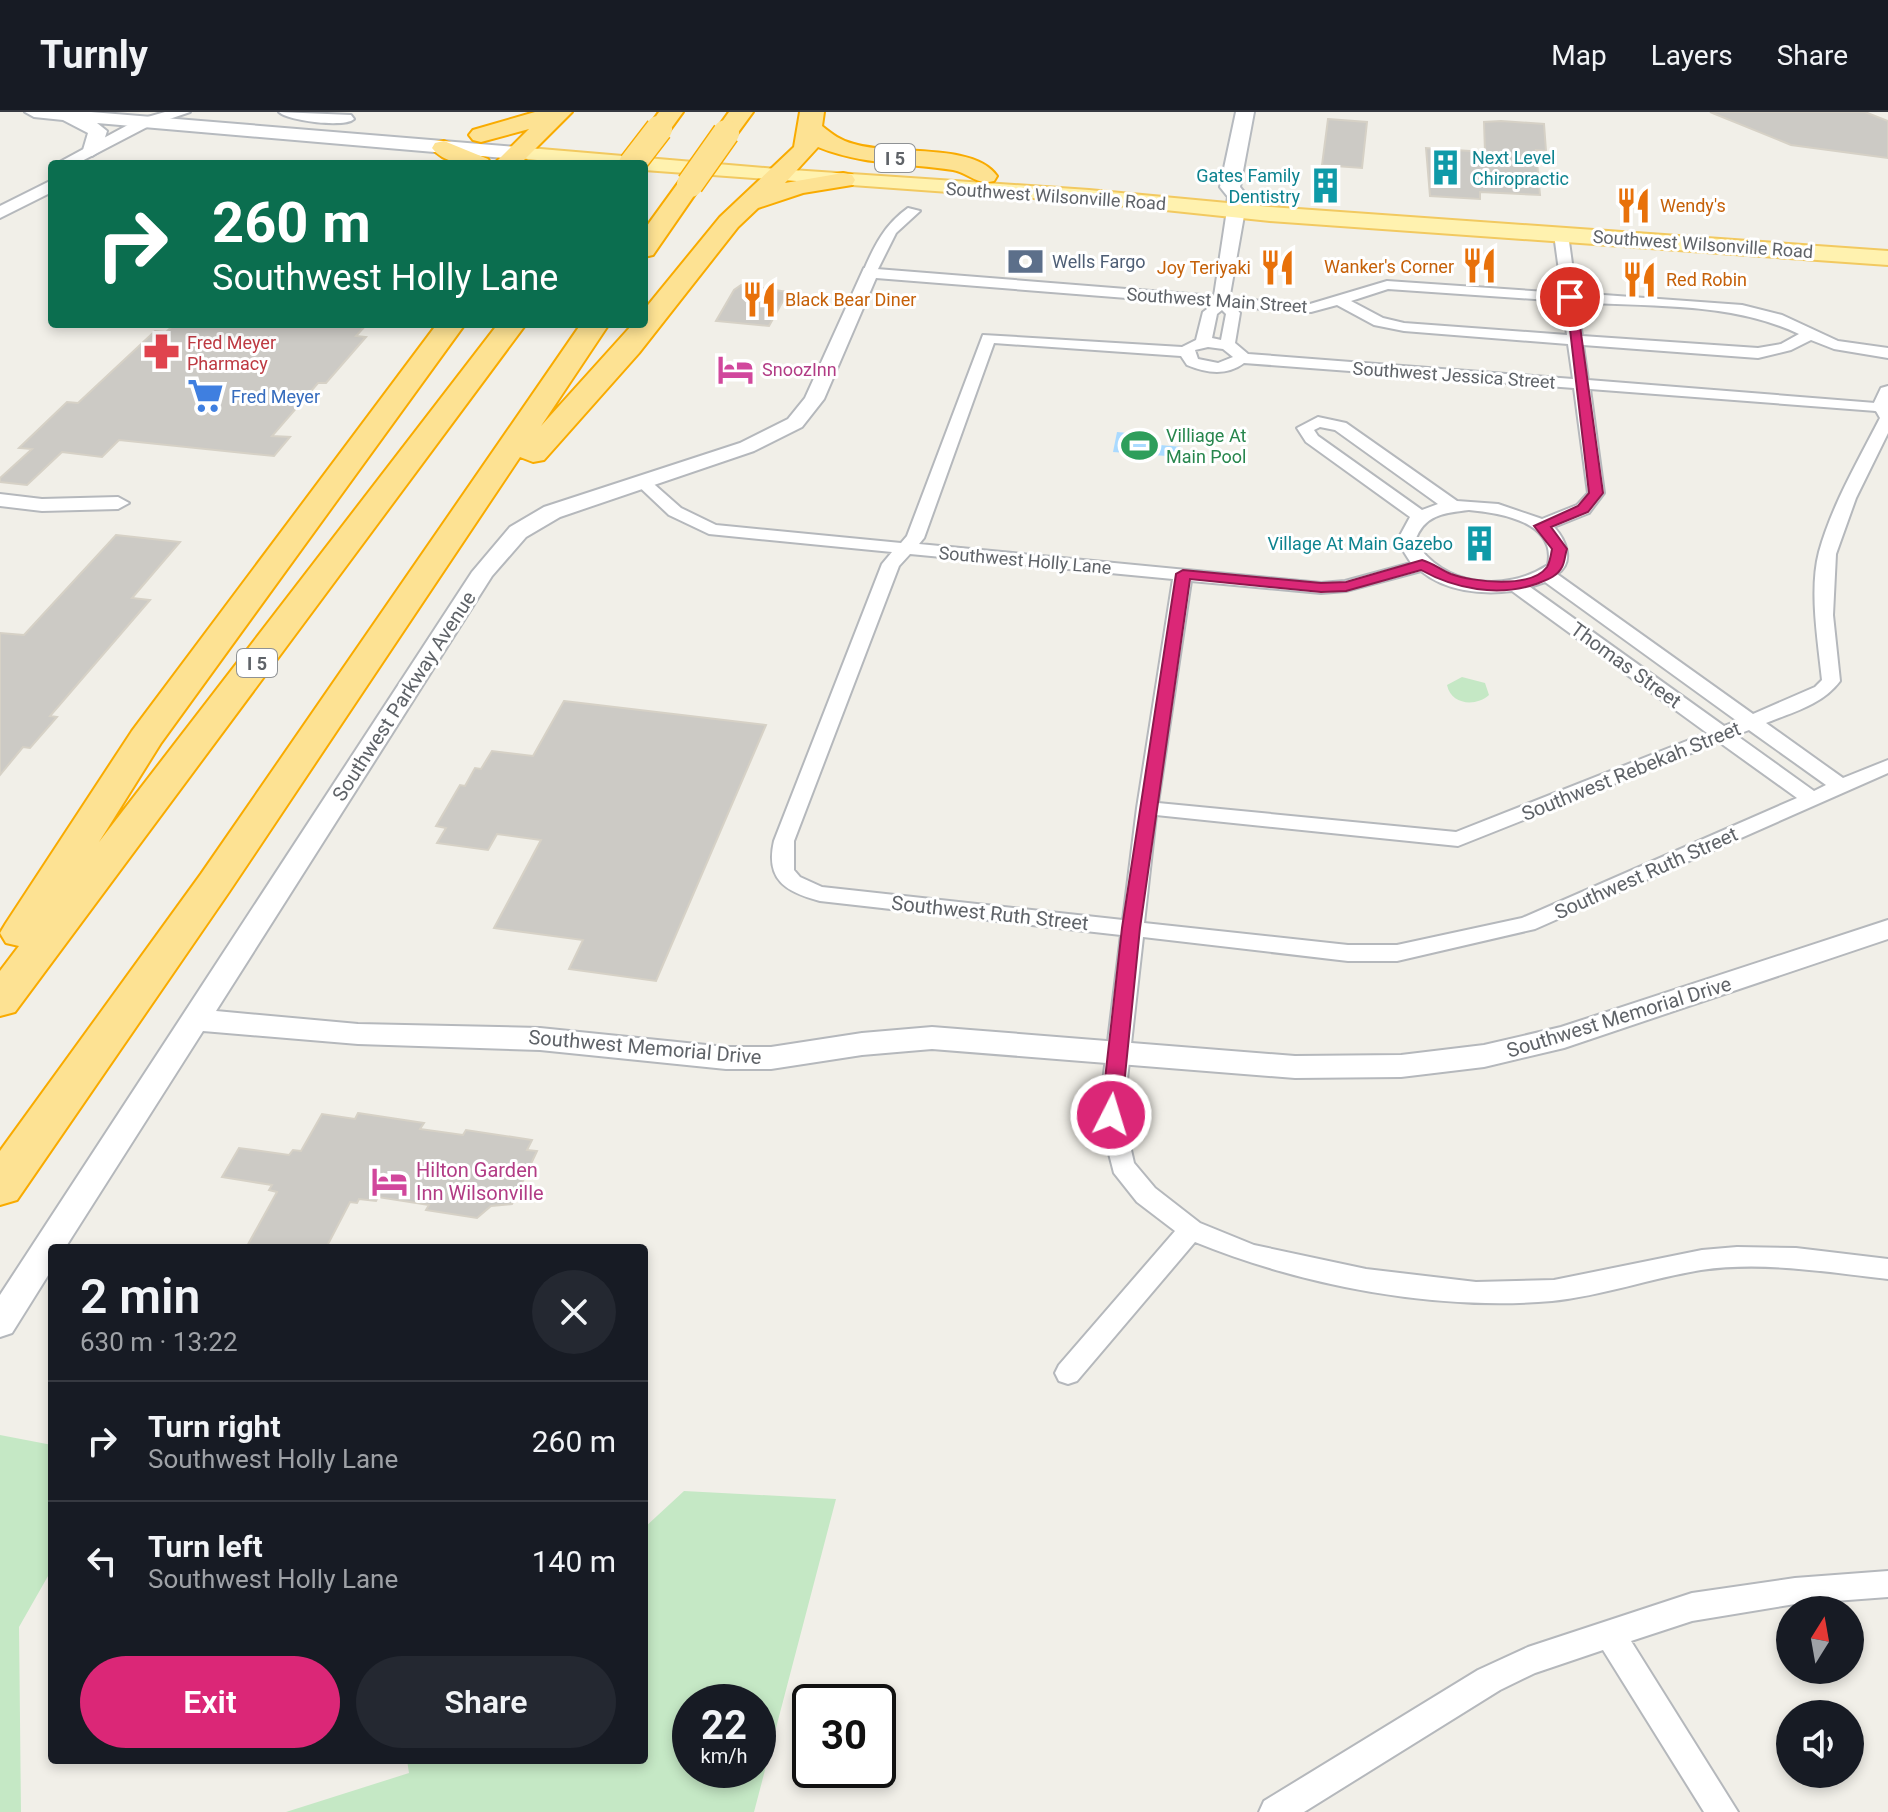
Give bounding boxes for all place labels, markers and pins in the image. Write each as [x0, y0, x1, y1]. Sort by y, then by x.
place label: Next Level Chiropractic [1472, 147, 1569, 189]
building icon: Next Level Chiropractic [1427, 148, 1465, 186]
place label: Gates Family Dentistry [1196, 165, 1300, 207]
building icon: Gates Family Dentistry [1307, 166, 1345, 204]
restaurant icon: Wendy's [1615, 186, 1653, 224]
place label: Wendy's [1660, 195, 1726, 216]
bank icon: Wells Fargo [1007, 242, 1045, 280]
restaurant icon: Wanker's Corner [1461, 247, 1499, 285]
restaurant icon: Joy Teriyaki [1258, 248, 1296, 286]
place label: Wells Fargo [1052, 251, 1146, 272]
place label: Wanker's Corner [1324, 256, 1454, 277]
place label: Joy Teriyaki [1157, 257, 1251, 278]
restaurant icon: Red Robin [1621, 260, 1659, 298]
pin [1536, 263, 1604, 331]
place label: Red Robin [1666, 269, 1747, 290]
restaurant icon: Black Bear Diner [740, 280, 778, 318]
place label: Black Bear Diner [785, 289, 916, 310]
place label: Fred Meyer Pharmacy [187, 332, 276, 374]
pharmacy icon: Fred Meyer Pharmacy [142, 333, 180, 371]
hotel icon: SnoozInn [717, 350, 755, 388]
place label: SnoozInn [762, 359, 837, 380]
supermarket icon: Fred Meyer [186, 377, 224, 415]
place label: Fred Meyer [231, 386, 320, 407]
place label: Villiage At Main Pool [1166, 425, 1246, 467]
sports icon: Villiage At Main Pool [1121, 426, 1159, 464]
building icon: Village At Main Gazebo [1460, 524, 1498, 562]
place label: Village At Main Gazebo [1268, 533, 1453, 554]
place label: Hilton Garden Inn Wilsonville [416, 1158, 544, 1205]
hotel icon: Hilton Garden Inn Wilsonville [371, 1163, 409, 1201]

